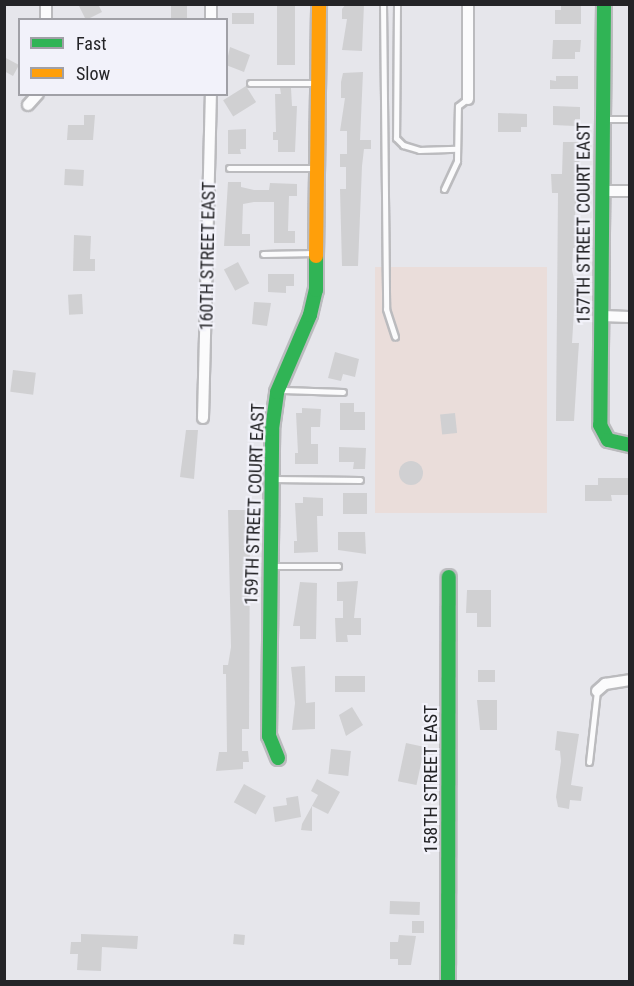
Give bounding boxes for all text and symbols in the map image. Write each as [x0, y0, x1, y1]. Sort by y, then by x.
legend [18, 18, 228, 96]
text: Fast [76, 33, 107, 54]
text: Slow [76, 63, 110, 84]
street label: 157TH STREET COURT EAST [573, 122, 595, 324]
street label: 160TH STREET EAST [196, 181, 220, 331]
street label: 159TH STREET COURT EAST [241, 402, 269, 606]
street label: 158TH STREET EAST [420, 704, 442, 854]

